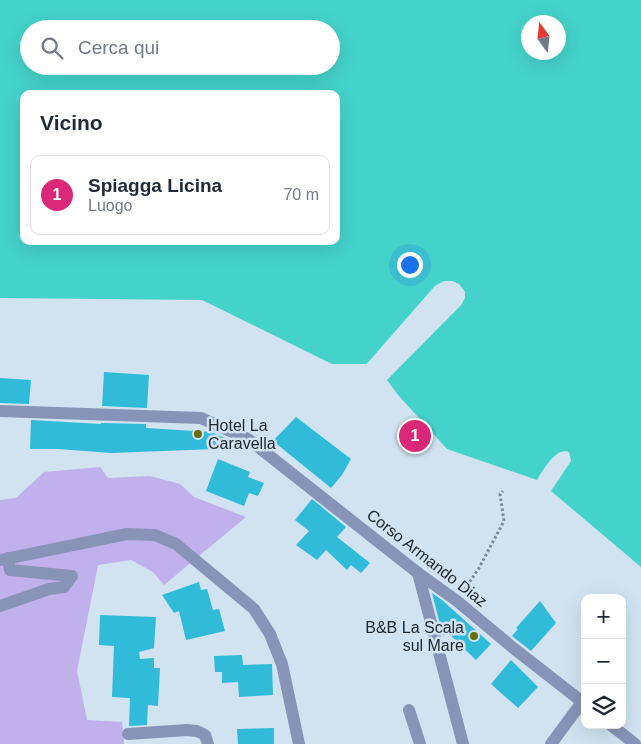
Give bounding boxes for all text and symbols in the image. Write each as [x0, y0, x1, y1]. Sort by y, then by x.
north arrow [521, 15, 566, 60]
search box [20, 20, 340, 75]
icon: search [38, 34, 66, 62]
text: Cerca qui [78, 37, 159, 58]
text: Vicino [40, 111, 103, 134]
text: Spiagga Licina [88, 175, 222, 196]
text: 1 [53, 186, 61, 203]
text: 70 m [283, 186, 319, 203]
text: Luogo [88, 197, 133, 214]
your location [397, 252, 423, 278]
place label: Hotel La Caravella [208, 417, 276, 452]
pin: 1 [399, 417, 431, 455]
marker: Hotel La Caravella [192, 428, 204, 440]
street label: Corso Armando Diaz [364, 506, 490, 610]
map controls [581, 594, 626, 729]
button: + [581, 594, 626, 639]
place label: B&B La Scala sul Mare [365, 619, 464, 654]
marker: B&B La Scala sul Mare [468, 630, 480, 642]
button: − [581, 639, 626, 684]
button: layers [581, 684, 626, 729]

